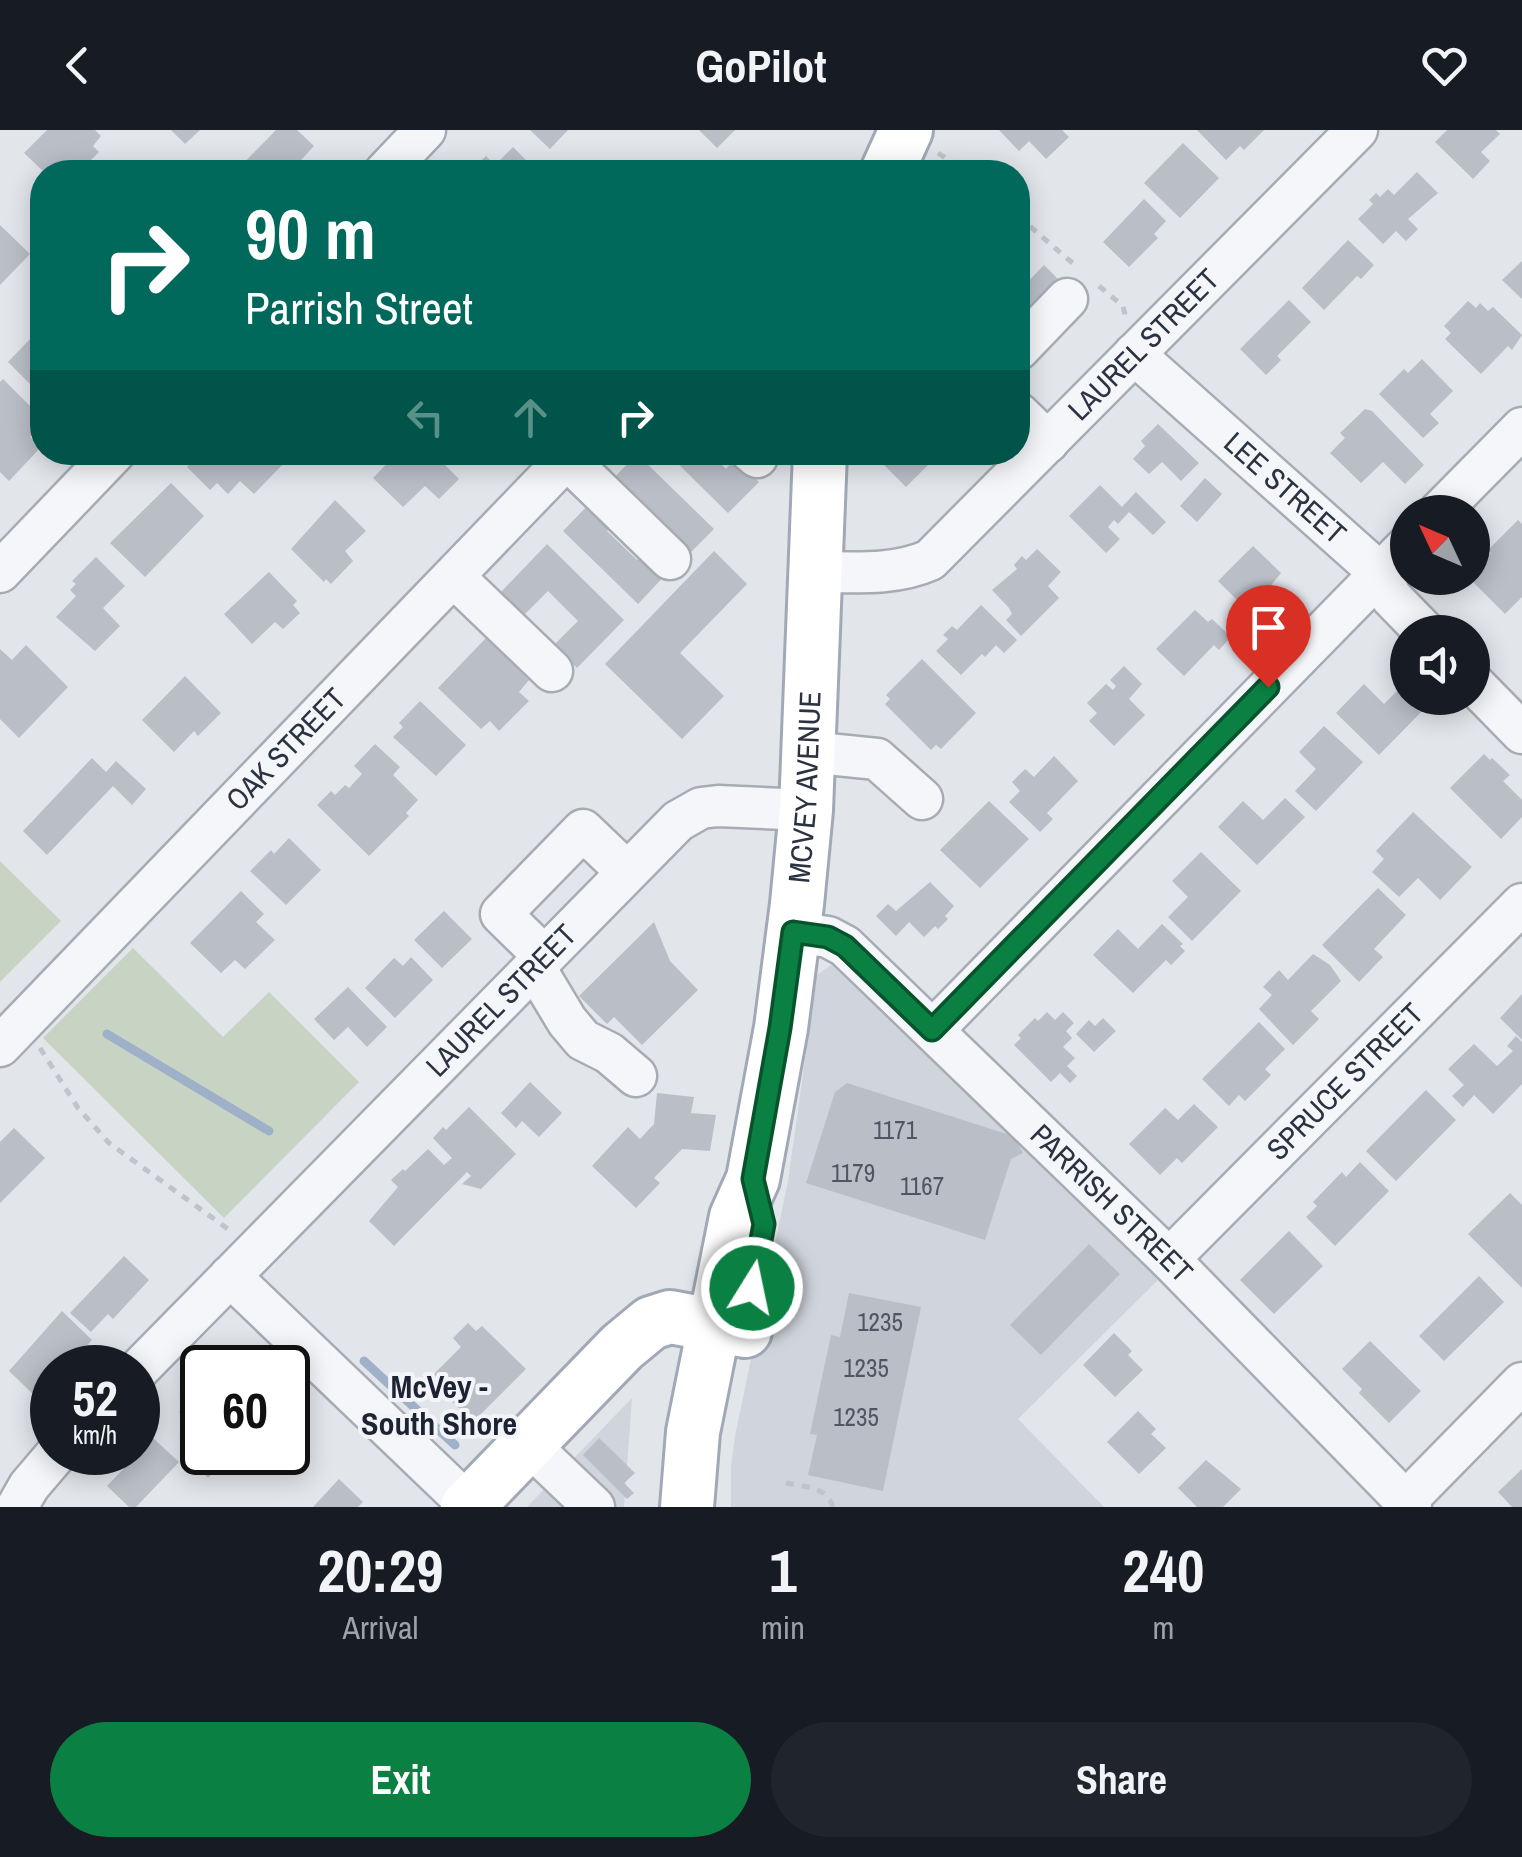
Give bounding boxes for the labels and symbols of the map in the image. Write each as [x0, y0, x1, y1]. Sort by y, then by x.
street label: LAUREL STREET [1059, 259, 1227, 429]
street label: LEE STREET [1216, 423, 1355, 553]
north arrow [1390, 495, 1490, 595]
pin [1226, 585, 1311, 688]
street label: OAK STREET [217, 679, 354, 819]
street label: MCVEY AVENUE [778, 690, 830, 885]
street label: LAUREL STREET [417, 915, 584, 1085]
street label: SPRUCE STREET [1258, 994, 1432, 1168]
house number: 1171 [873, 1113, 918, 1147]
street label: PARRISH STREET [1022, 1115, 1202, 1291]
house number: 1179 [831, 1156, 875, 1190]
house number: 1167 [900, 1169, 944, 1203]
position arrow [700, 1236, 804, 1340]
house number: 1235 [857, 1305, 903, 1339]
speed limit sign: 60 [180, 1345, 310, 1475]
house number: 1235 [843, 1351, 889, 1385]
district label: McVey - South Shore [361, 1365, 517, 1445]
house number: 1235 [833, 1400, 879, 1434]

